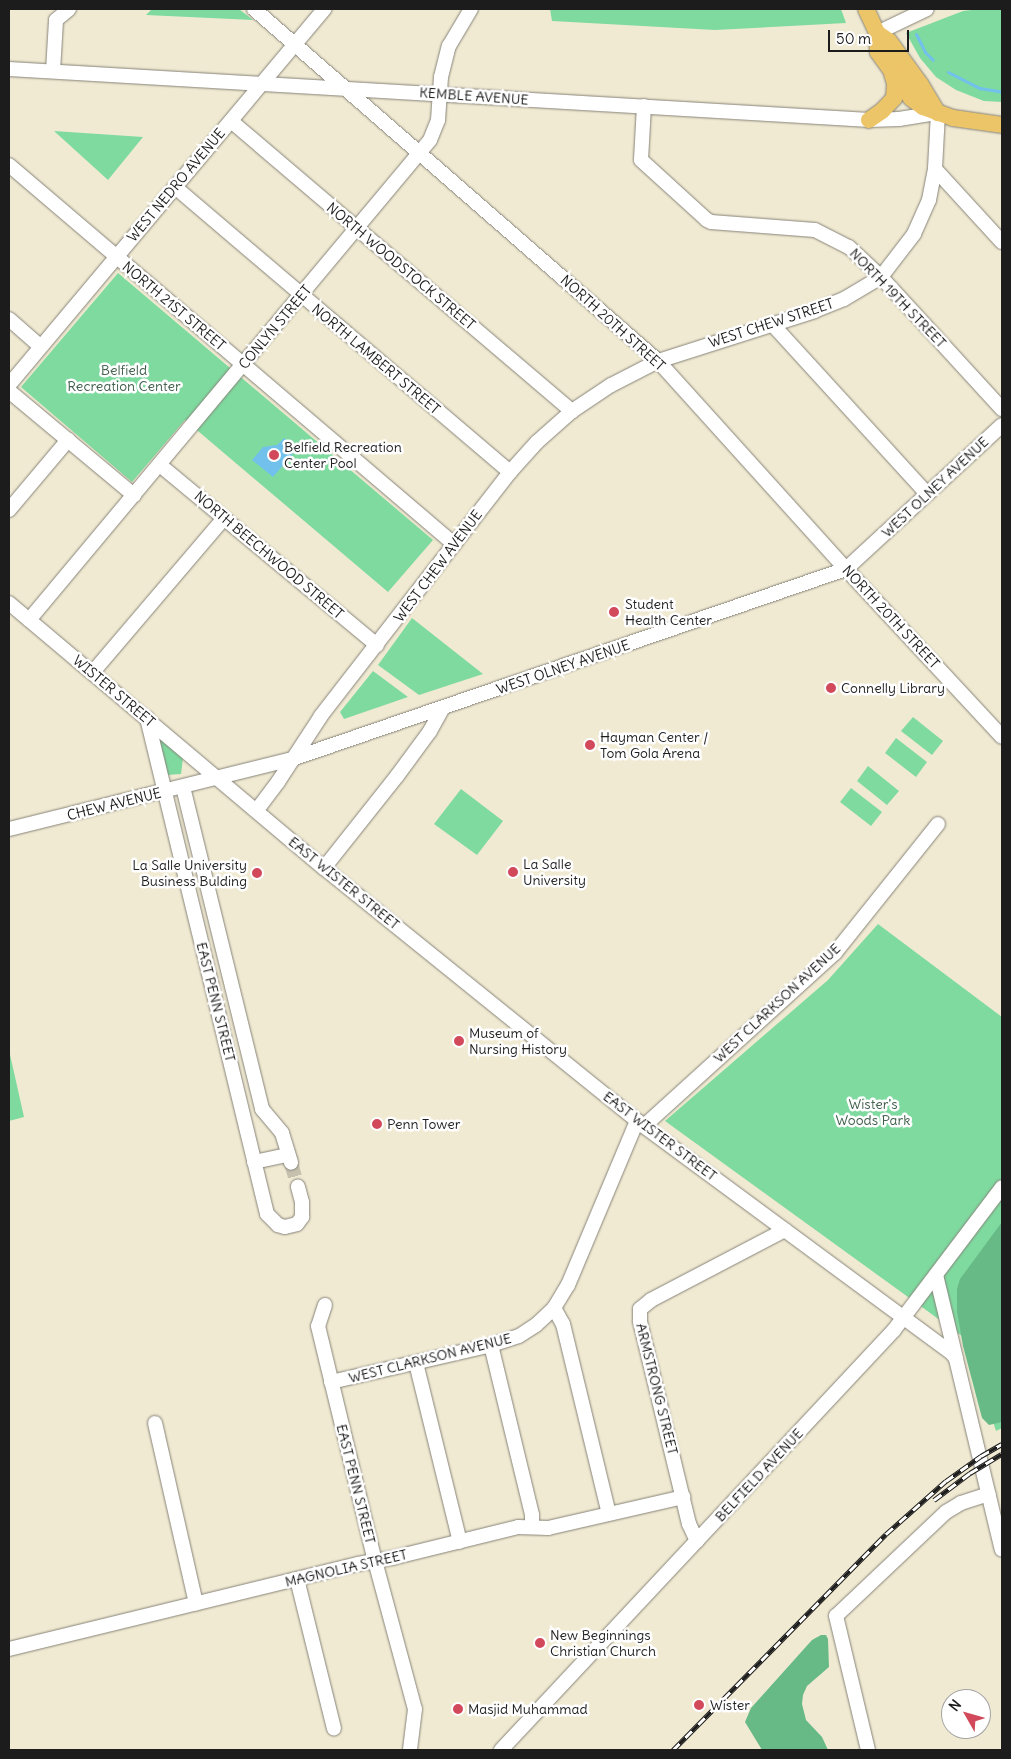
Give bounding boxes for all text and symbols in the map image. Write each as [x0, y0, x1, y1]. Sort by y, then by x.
scale bar [831, 20, 912, 52]
text: 50 m [836, 29, 871, 48]
street label: KEMBLE AVENUE [419, 84, 529, 108]
street label: WEST NEDRO AVENUE [124, 125, 228, 245]
street label: NORTH WOODSTOCK STREET [323, 199, 479, 333]
street label: NORTH 19TH STREET [846, 245, 950, 351]
street label: NORTH 21ST STREET [119, 258, 229, 354]
street label: NORTH 20TH STREET [557, 272, 669, 374]
street label: CONLYN STREET [235, 282, 315, 372]
street label: WEST CHEW STREET [706, 295, 836, 351]
street label: NORTH LAMBERT STREET [308, 300, 444, 418]
park label: Belfield Recreation Center [67, 362, 181, 394]
street label: WEST OLNEY AVENUE [878, 433, 992, 541]
place label: Belfield Recreation Center Pool [284, 439, 402, 472]
marker: Belfield Recreation Center Pool [268, 449, 280, 461]
street label: NORTH BEECHWOOD STREET [191, 488, 347, 622]
street label: WEST CHEW AVENUE [390, 507, 486, 625]
street label: NORTH 20TH STREET [839, 562, 943, 672]
place label: Student Health Center [625, 596, 712, 628]
marker: Student Health Center [607, 605, 621, 619]
street label: WEST OLNEY AVENUE [494, 636, 632, 698]
street label: WISTER STREET [69, 652, 159, 730]
place label: Connelly Library [841, 680, 945, 696]
marker: Connelly Library [825, 682, 837, 694]
place label: Hayman Center / Tom Gola Arena [600, 729, 708, 762]
marker: Hayman Center / Tom Gola Arena [584, 739, 596, 751]
street label: CHEW AVENUE [65, 784, 163, 824]
street label: EAST WISTER STREET [285, 833, 403, 933]
place label: La Salle University [523, 856, 586, 889]
place label: La Salle University Business Bulding [132, 857, 247, 890]
marker: La Salle University [507, 866, 519, 878]
marker: La Salle University Business Bulding [251, 867, 263, 879]
street label: EAST PENN STREET [193, 940, 239, 1064]
street label: WEST CLARKSON AVENUE [710, 940, 844, 1066]
place label: Museum of Nursing History [469, 1025, 567, 1058]
marker: Museum of Nursing History [453, 1035, 465, 1047]
street label: EAST WISTER STREET [600, 1088, 720, 1184]
park label: Wister's Woods Park [836, 1096, 910, 1128]
place label: Penn Tower [387, 1116, 461, 1132]
marker: Penn Tower [371, 1118, 383, 1130]
street label: ARMSTRONG STREET [633, 1322, 681, 1456]
street label: WEST CLARKSON AVENUE [347, 1330, 513, 1386]
street label: EAST PENN STREET [333, 1422, 379, 1546]
street label: BELFIELD AVENUE [712, 1425, 806, 1525]
street label: MAGNOLIA STREET [283, 1546, 409, 1590]
place label: New Beginnings Christian Church [550, 1627, 656, 1660]
marker: New Beginnings Christian Church [534, 1637, 546, 1649]
north arrow [941, 1689, 991, 1739]
text: N [945, 1696, 965, 1715]
place label: Wister [710, 1697, 750, 1713]
marker: Wister [692, 1698, 706, 1712]
place label: Masjid Muhammad [468, 1701, 588, 1717]
marker: Masjid Muhammad [452, 1703, 464, 1715]

